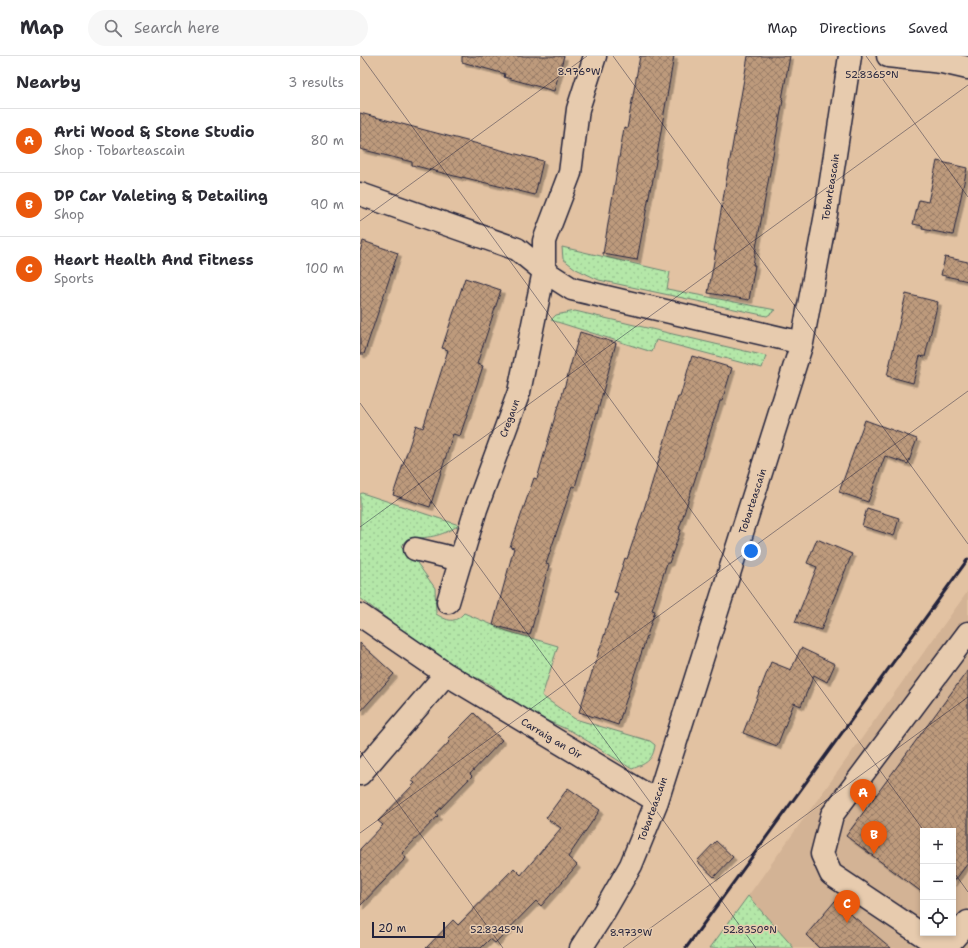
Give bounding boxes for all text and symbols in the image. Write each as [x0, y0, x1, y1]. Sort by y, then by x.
search box [88, 10, 368, 46]
text: Map [20, 15, 64, 40]
icon: search [102, 17, 124, 39]
text: Search here [134, 18, 220, 38]
text: Map [768, 19, 798, 37]
text: Directions [820, 19, 886, 37]
text: Saved [908, 19, 948, 37]
text: 8.976°W [557, 65, 601, 78]
text: 52.8365°N [845, 68, 899, 81]
text: Nearby [16, 71, 81, 93]
text: 3 results [288, 74, 344, 91]
text: Arti Wood & Stone Studio [54, 122, 255, 142]
text: A [24, 132, 34, 149]
text: 80 m [310, 132, 344, 149]
text: Shop · Tobarteascain [54, 142, 185, 159]
street label: Tobarteascain [819, 153, 842, 222]
text: DP Car Valeting & Detailing [54, 186, 268, 206]
text: B [25, 196, 33, 213]
text: 90 m [310, 196, 344, 213]
text: Shop [54, 206, 84, 223]
text: Heart Health And Fitness [54, 250, 254, 270]
text: C [25, 260, 33, 277]
text: 100 m [305, 260, 344, 277]
text: Sports [54, 270, 94, 287]
street label: Cregaun [497, 397, 522, 439]
street label: Tobarteascain [736, 467, 769, 535]
your location [741, 541, 761, 561]
street label: Carraig an Oir [519, 715, 585, 762]
street label: Tobarteascain [635, 775, 670, 843]
pin: A [850, 779, 876, 812]
pin: B [861, 821, 887, 854]
map controls [920, 828, 956, 936]
button: + [920, 828, 956, 864]
button: − [920, 864, 956, 900]
pin: C [834, 890, 860, 923]
button: locate [920, 900, 956, 936]
scale bar [372, 920, 445, 939]
text: 20 m [378, 921, 406, 936]
text: 52.8345°N [470, 923, 524, 936]
text: 52.8350°N [723, 923, 777, 936]
text: 8.973°W [610, 926, 653, 939]

